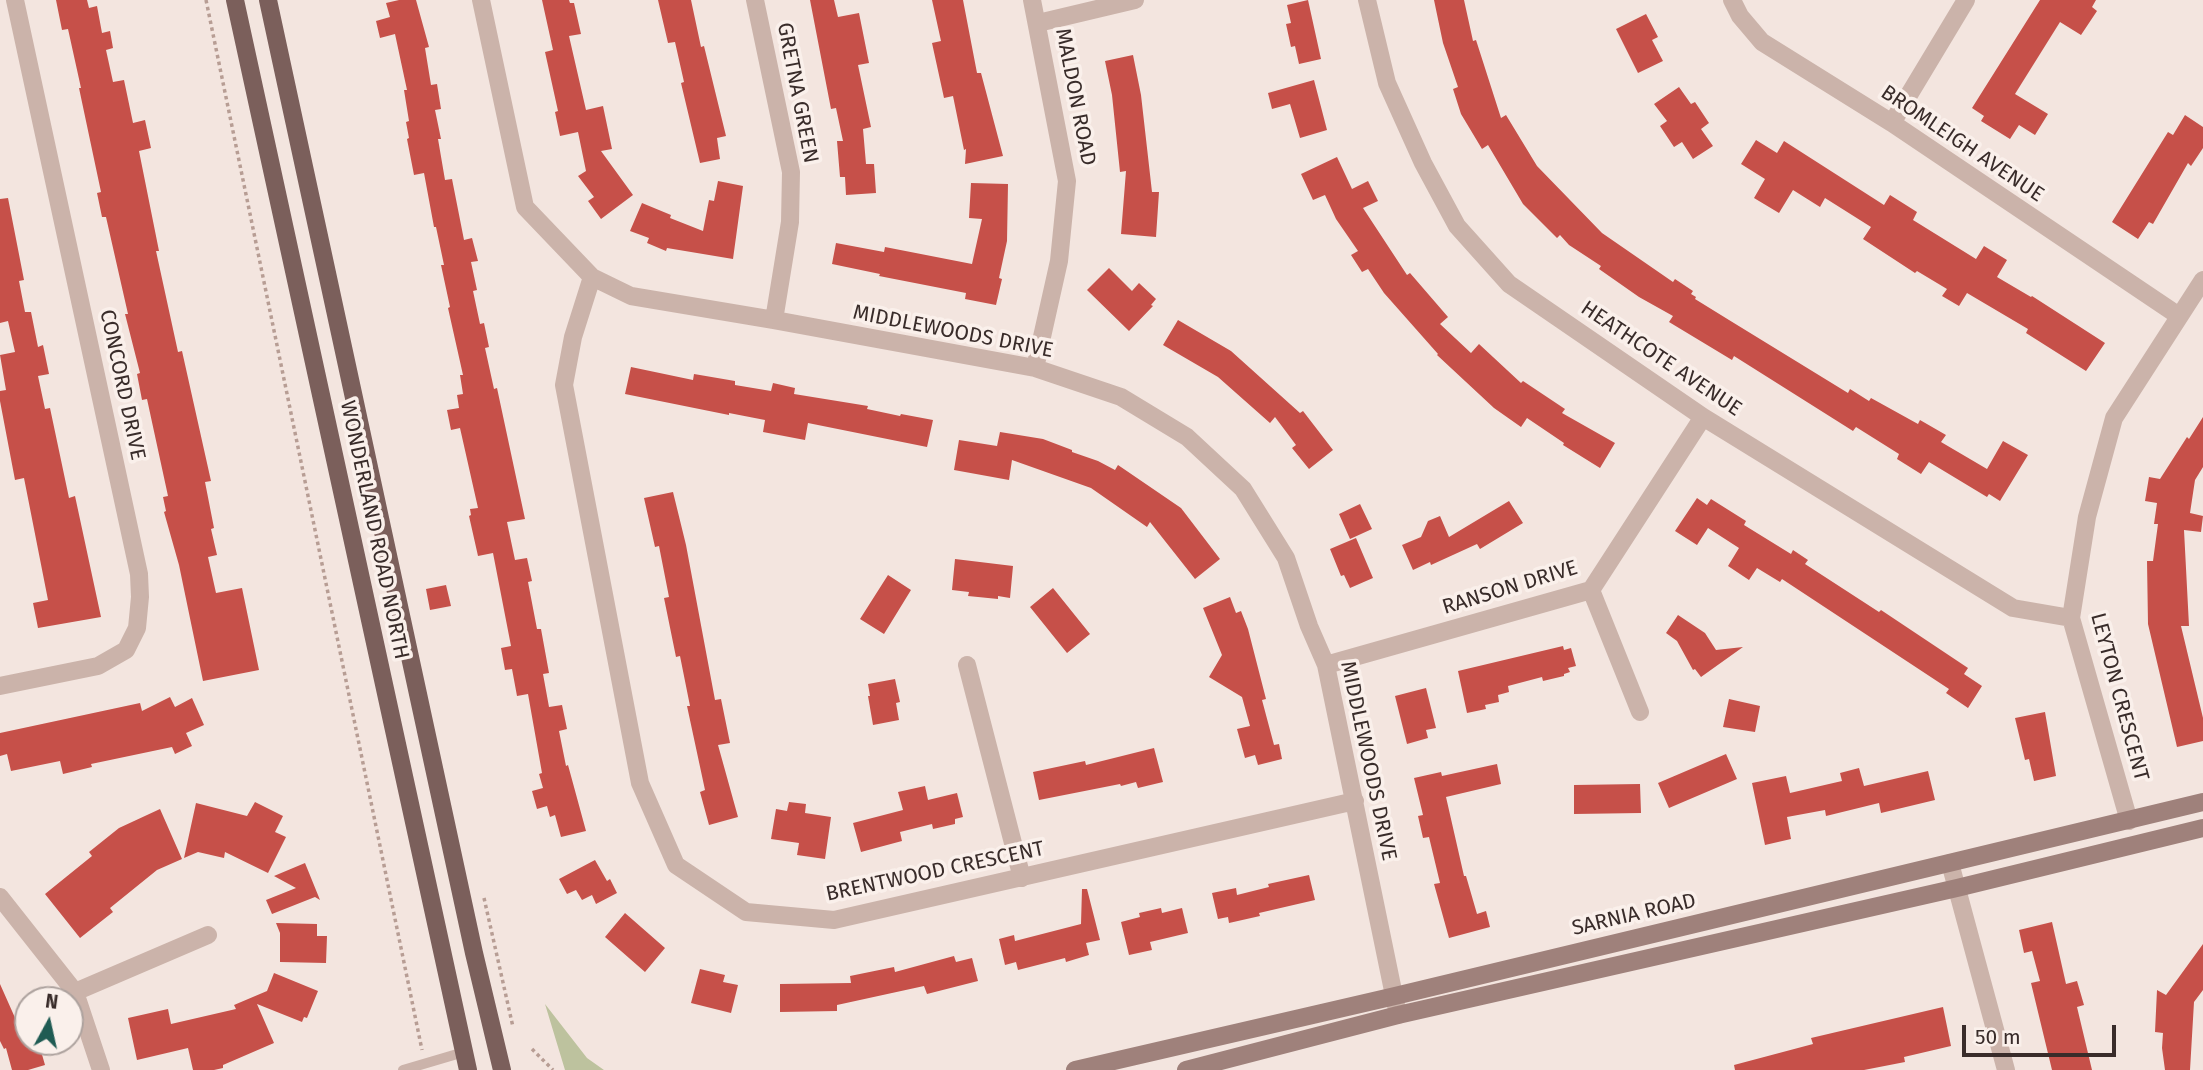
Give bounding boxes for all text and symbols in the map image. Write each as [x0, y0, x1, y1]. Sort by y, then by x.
street label: GRETNA GREEN [771, 21, 823, 165]
street label: MALDON ROAD [1049, 26, 1101, 168]
street label: BROMLEIGH AVENUE [1876, 80, 2048, 208]
street label: HEATHCOTE AVENUE [1576, 296, 1746, 422]
street label: MIDDLEWOODS DRIVE [851, 300, 1055, 364]
street label: CONCORD DRIVE [94, 307, 150, 463]
street label: WONDERLAND ROAD NORTH [334, 398, 414, 662]
street label: RANSON DRIVE [1439, 555, 1581, 621]
street label: LEYTON CRESCENT [2084, 610, 2154, 784]
street label: MIDDLEWOODS DRIVE [1335, 659, 1401, 863]
street label: BRENTWOOD CRESCENT [824, 837, 1046, 907]
street label: SARNIA ROAD [1569, 888, 1699, 942]
north arrow [14, 986, 84, 1056]
text: N [44, 989, 60, 1014]
scale bar [1965, 1010, 2119, 1054]
text: 50 m [1975, 1024, 2021, 1050]

